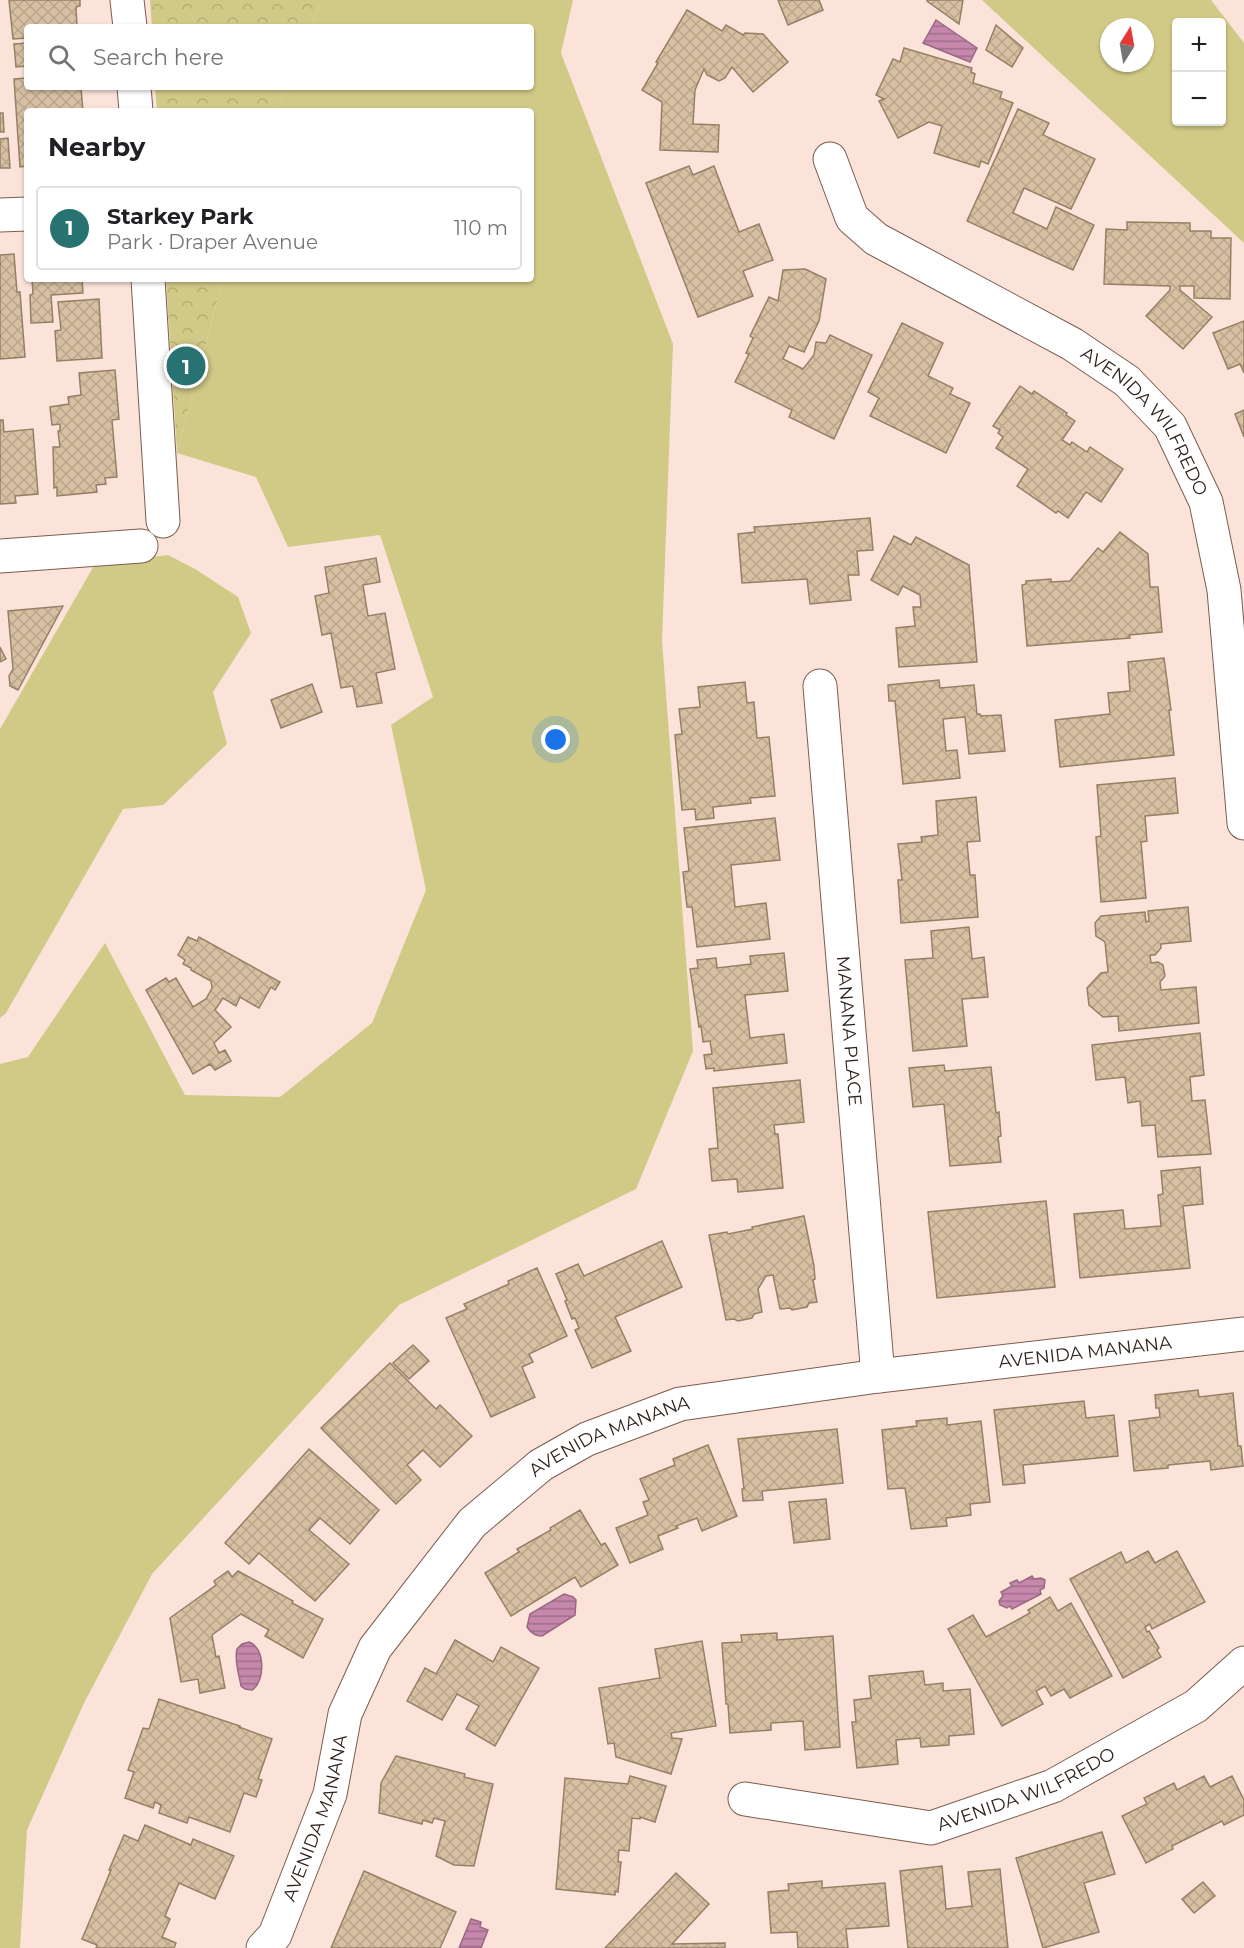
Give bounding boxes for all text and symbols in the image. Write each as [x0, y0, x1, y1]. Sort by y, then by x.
north arrow [1100, 18, 1154, 72]
map controls [1172, 18, 1226, 126]
button: + [1172, 18, 1226, 72]
search box [24, 24, 534, 90]
icon: search [45, 41, 78, 74]
text: Search here [93, 44, 224, 71]
button: − [1172, 72, 1226, 126]
text: Nearby [48, 131, 145, 163]
text: Starkey Park [107, 203, 254, 230]
text: 1 [66, 216, 73, 240]
text: 110 m [454, 216, 508, 240]
text: Park · Draper Avenue [107, 230, 318, 254]
street label: AVENIDA WILFREDO [1077, 342, 1212, 499]
pin: 1 [166, 344, 206, 388]
your location [541, 725, 570, 754]
street label: MANANA PLACE [832, 955, 866, 1107]
street label: AVENIDA MANANA [997, 1331, 1173, 1373]
street label: AVENIDA MANANA [524, 1392, 691, 1481]
street label: AVENIDA MANANA [278, 1733, 352, 1904]
street label: AVENIDA WILFREDO [934, 1743, 1119, 1836]

